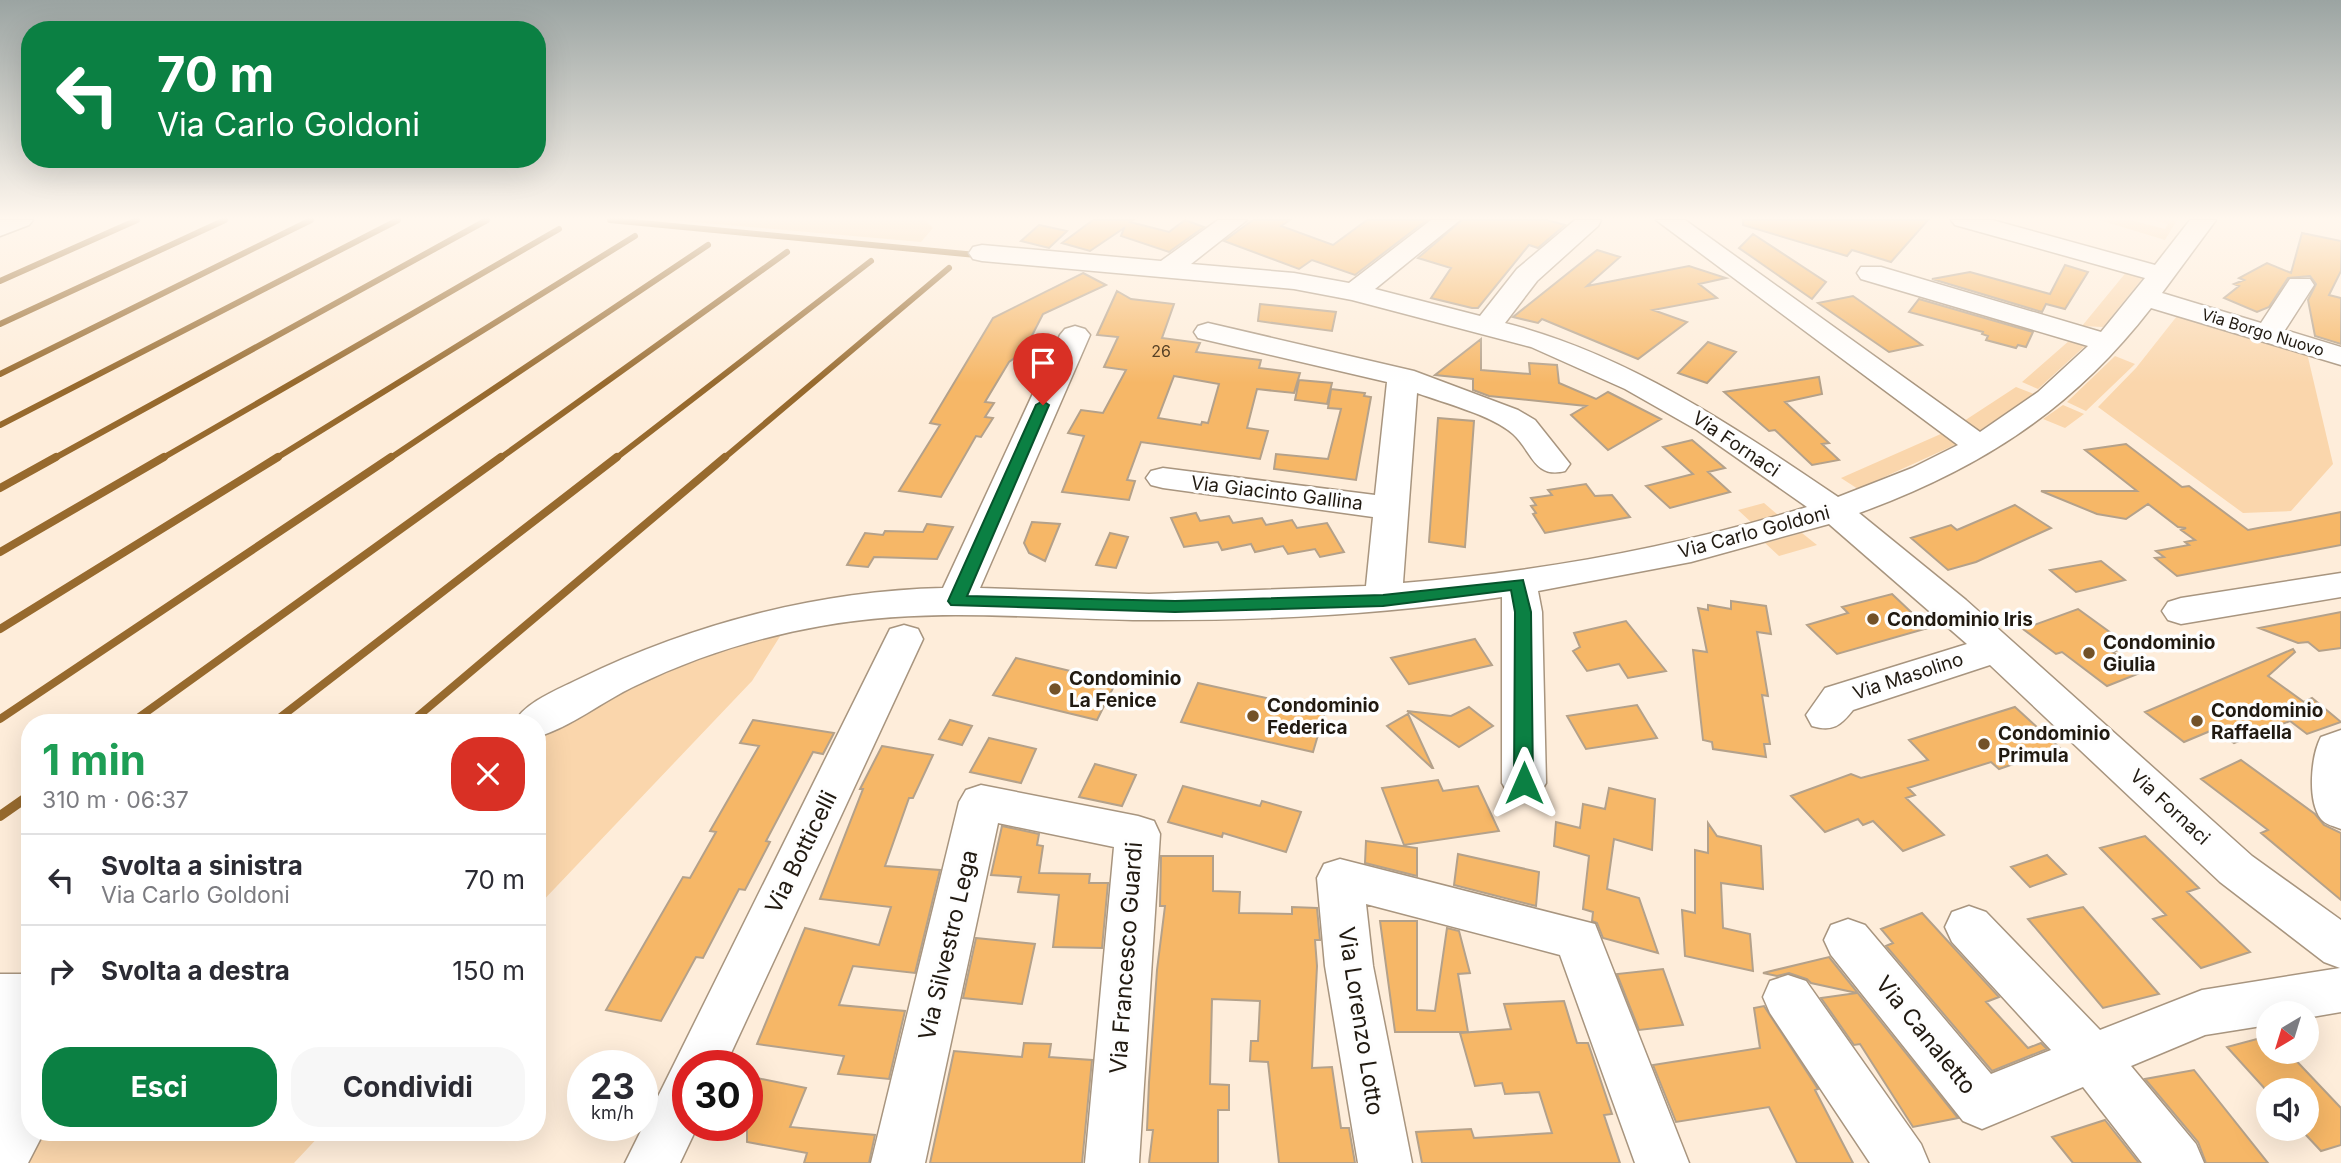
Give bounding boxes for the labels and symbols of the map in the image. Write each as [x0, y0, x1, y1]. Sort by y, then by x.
street label: Via Borgo Nuovo [2199, 304, 2327, 360]
pin [1013, 333, 1073, 405]
house number: 26 [1151, 341, 1171, 361]
street label: Via Fornaci [1688, 406, 1784, 482]
street label: Via Giacinto Gallina [1190, 471, 1364, 515]
street label: Via Carlo Goldoni [1676, 501, 1832, 563]
place label: Condominio Iris [1887, 608, 2033, 631]
marker: Condominio Iris [1865, 611, 1881, 627]
place label: Condominio Giulia [2103, 631, 2215, 676]
marker: Condominio Giulia [2081, 645, 2097, 661]
street label: Via Masolino [1850, 647, 1966, 705]
place label: Condominio La Fenice [1069, 667, 1181, 712]
marker: Condominio La Fenice [1047, 681, 1063, 697]
place label: Condominio Federica [1267, 694, 1379, 739]
place label: Condominio Raffaella [2211, 699, 2323, 744]
marker: Condominio Federica [1245, 708, 1261, 724]
marker: Condominio Raffaella [2189, 713, 2205, 729]
place label: Condominio Primula [1998, 722, 2110, 767]
marker: Condominio Primula [1976, 736, 1992, 752]
position arrow [1487, 746, 1561, 820]
street label: Via Fornaci [2125, 764, 2215, 850]
street label: Via Botticelli [759, 786, 843, 918]
street label: Via Francesco Guardi [1104, 841, 1148, 1075]
street label: Via Silvestro Lega [912, 847, 984, 1043]
street label: Via Lorenzo Lotto [1332, 925, 1390, 1117]
street label: Via Canaletto [1870, 970, 1982, 1100]
north arrow [2256, 1001, 2319, 1064]
speed limit sign: 30 [672, 1050, 763, 1141]

